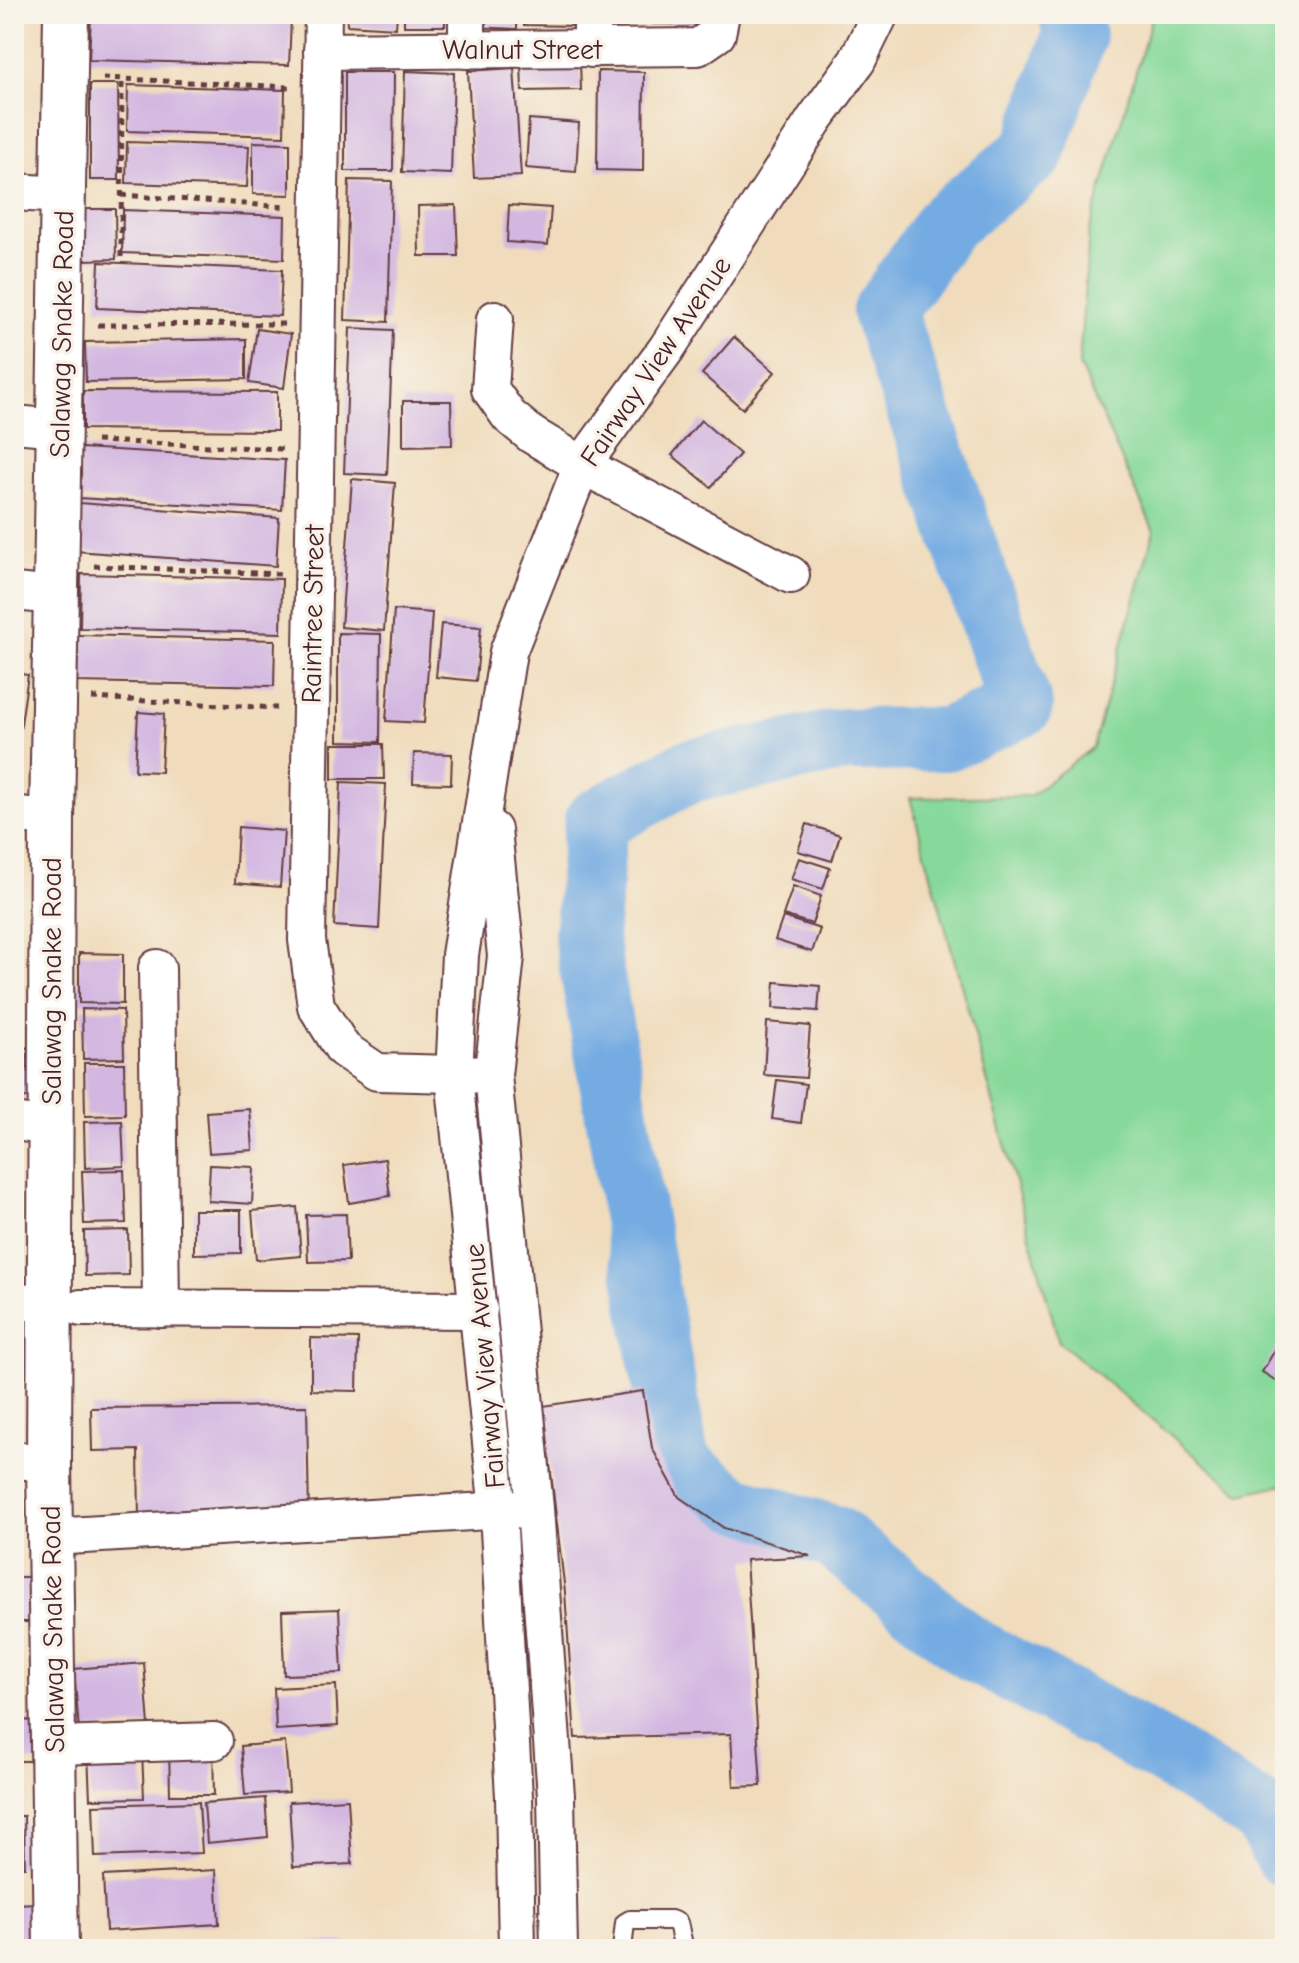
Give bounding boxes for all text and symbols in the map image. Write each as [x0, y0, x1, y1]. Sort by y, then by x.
street label: Walnut Street [442, 34, 603, 66]
street label: Salawag Snake Road [44, 210, 80, 458]
street label: Fairway View Avenue [574, 251, 738, 472]
street label: Raintree Street [295, 523, 331, 704]
street label: Salawag Snake Road [36, 857, 68, 1105]
street label: Fairway View Avenue [458, 1242, 512, 1490]
street label: Salawag Snake Road [35, 1505, 71, 1753]

